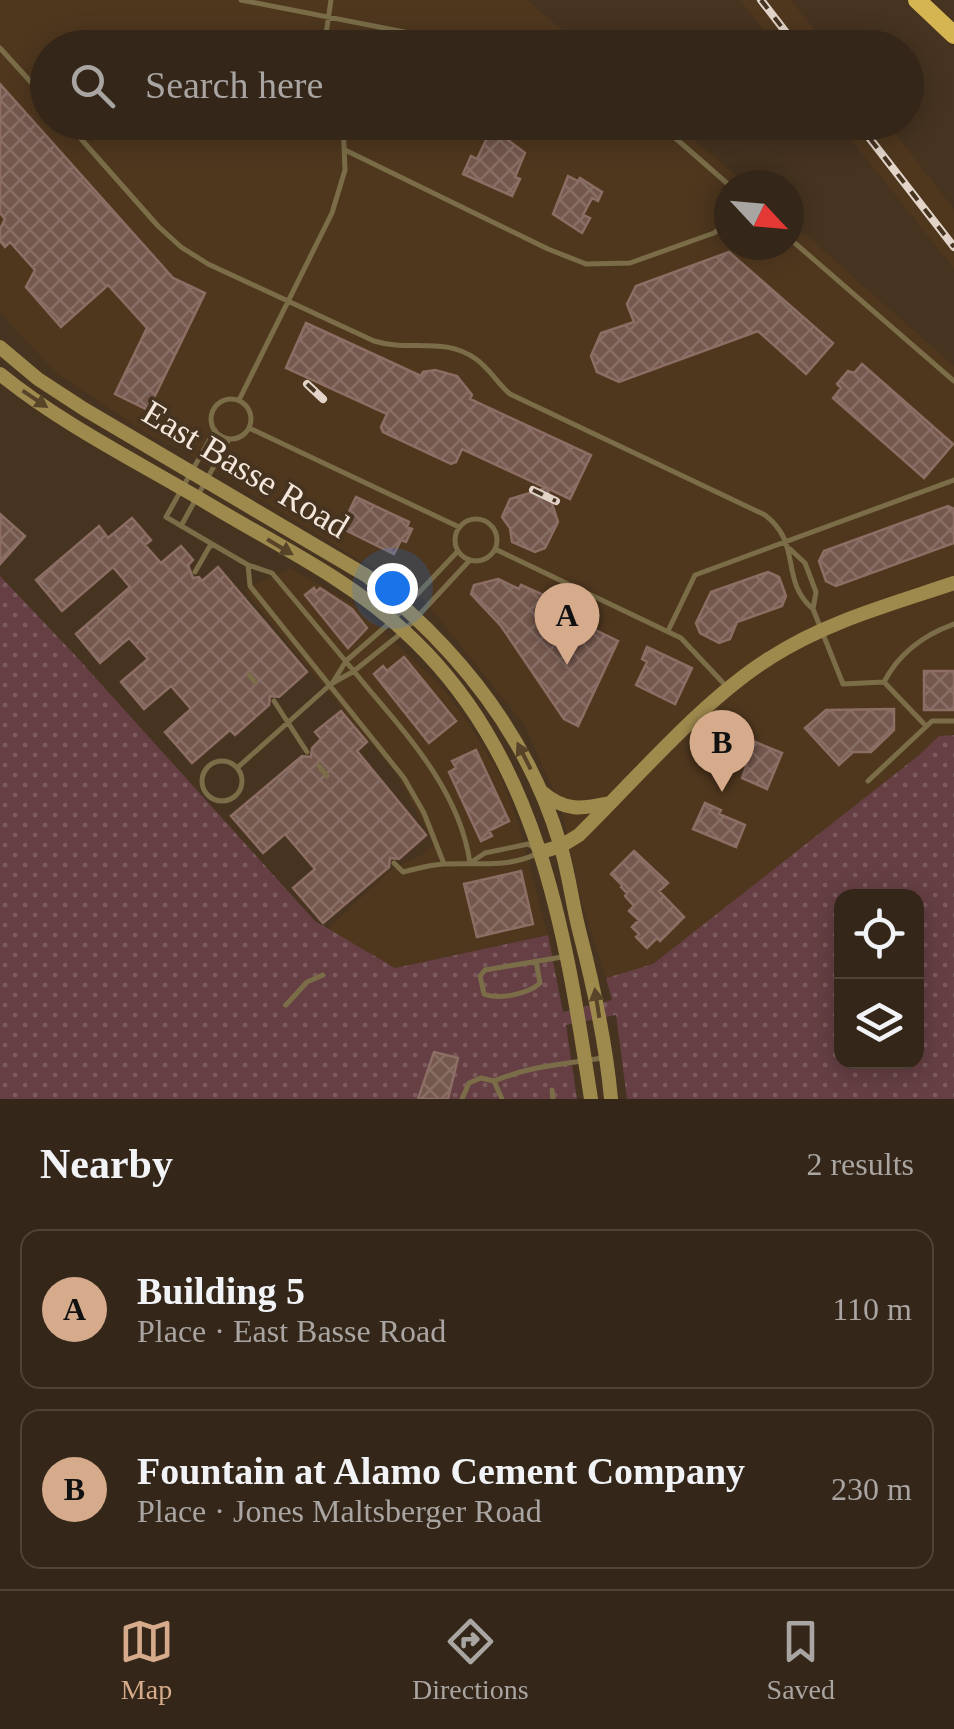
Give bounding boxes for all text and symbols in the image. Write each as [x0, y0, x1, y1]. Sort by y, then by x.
search box [30, 30, 924, 140]
icon: search [65, 58, 120, 113]
text: Search here [145, 64, 323, 106]
north arrow [714, 170, 804, 260]
one-way arrow [22, 389, 49, 408]
street label: East Basse Road [136, 393, 356, 546]
one-way arrow [266, 538, 294, 555]
your location [367, 563, 418, 614]
pin: A [534, 582, 600, 665]
pin: B [690, 710, 754, 792]
one-way arrow [516, 741, 533, 770]
map controls [834, 889, 924, 1069]
button: locate [834, 889, 924, 979]
button: layers [834, 979, 924, 1069]
one-way arrow [588, 986, 604, 1018]
text: Nearby [40, 1141, 173, 1187]
text: 2 results [806, 1146, 914, 1182]
text: Building 5 [137, 1270, 305, 1312]
text: A [63, 1291, 86, 1327]
text: 110 m [832, 1291, 912, 1327]
text: Place · East Basse Road [137, 1313, 446, 1349]
text: Fountain at Alamo Cement Company [137, 1450, 745, 1492]
text: B [64, 1471, 85, 1507]
text: 230 m [831, 1471, 912, 1507]
text: Place · Jones Maltsberger Road [137, 1493, 542, 1529]
tab: Map [119, 1614, 174, 1706]
tab: Directions [412, 1614, 529, 1706]
tab: Saved [767, 1614, 835, 1706]

